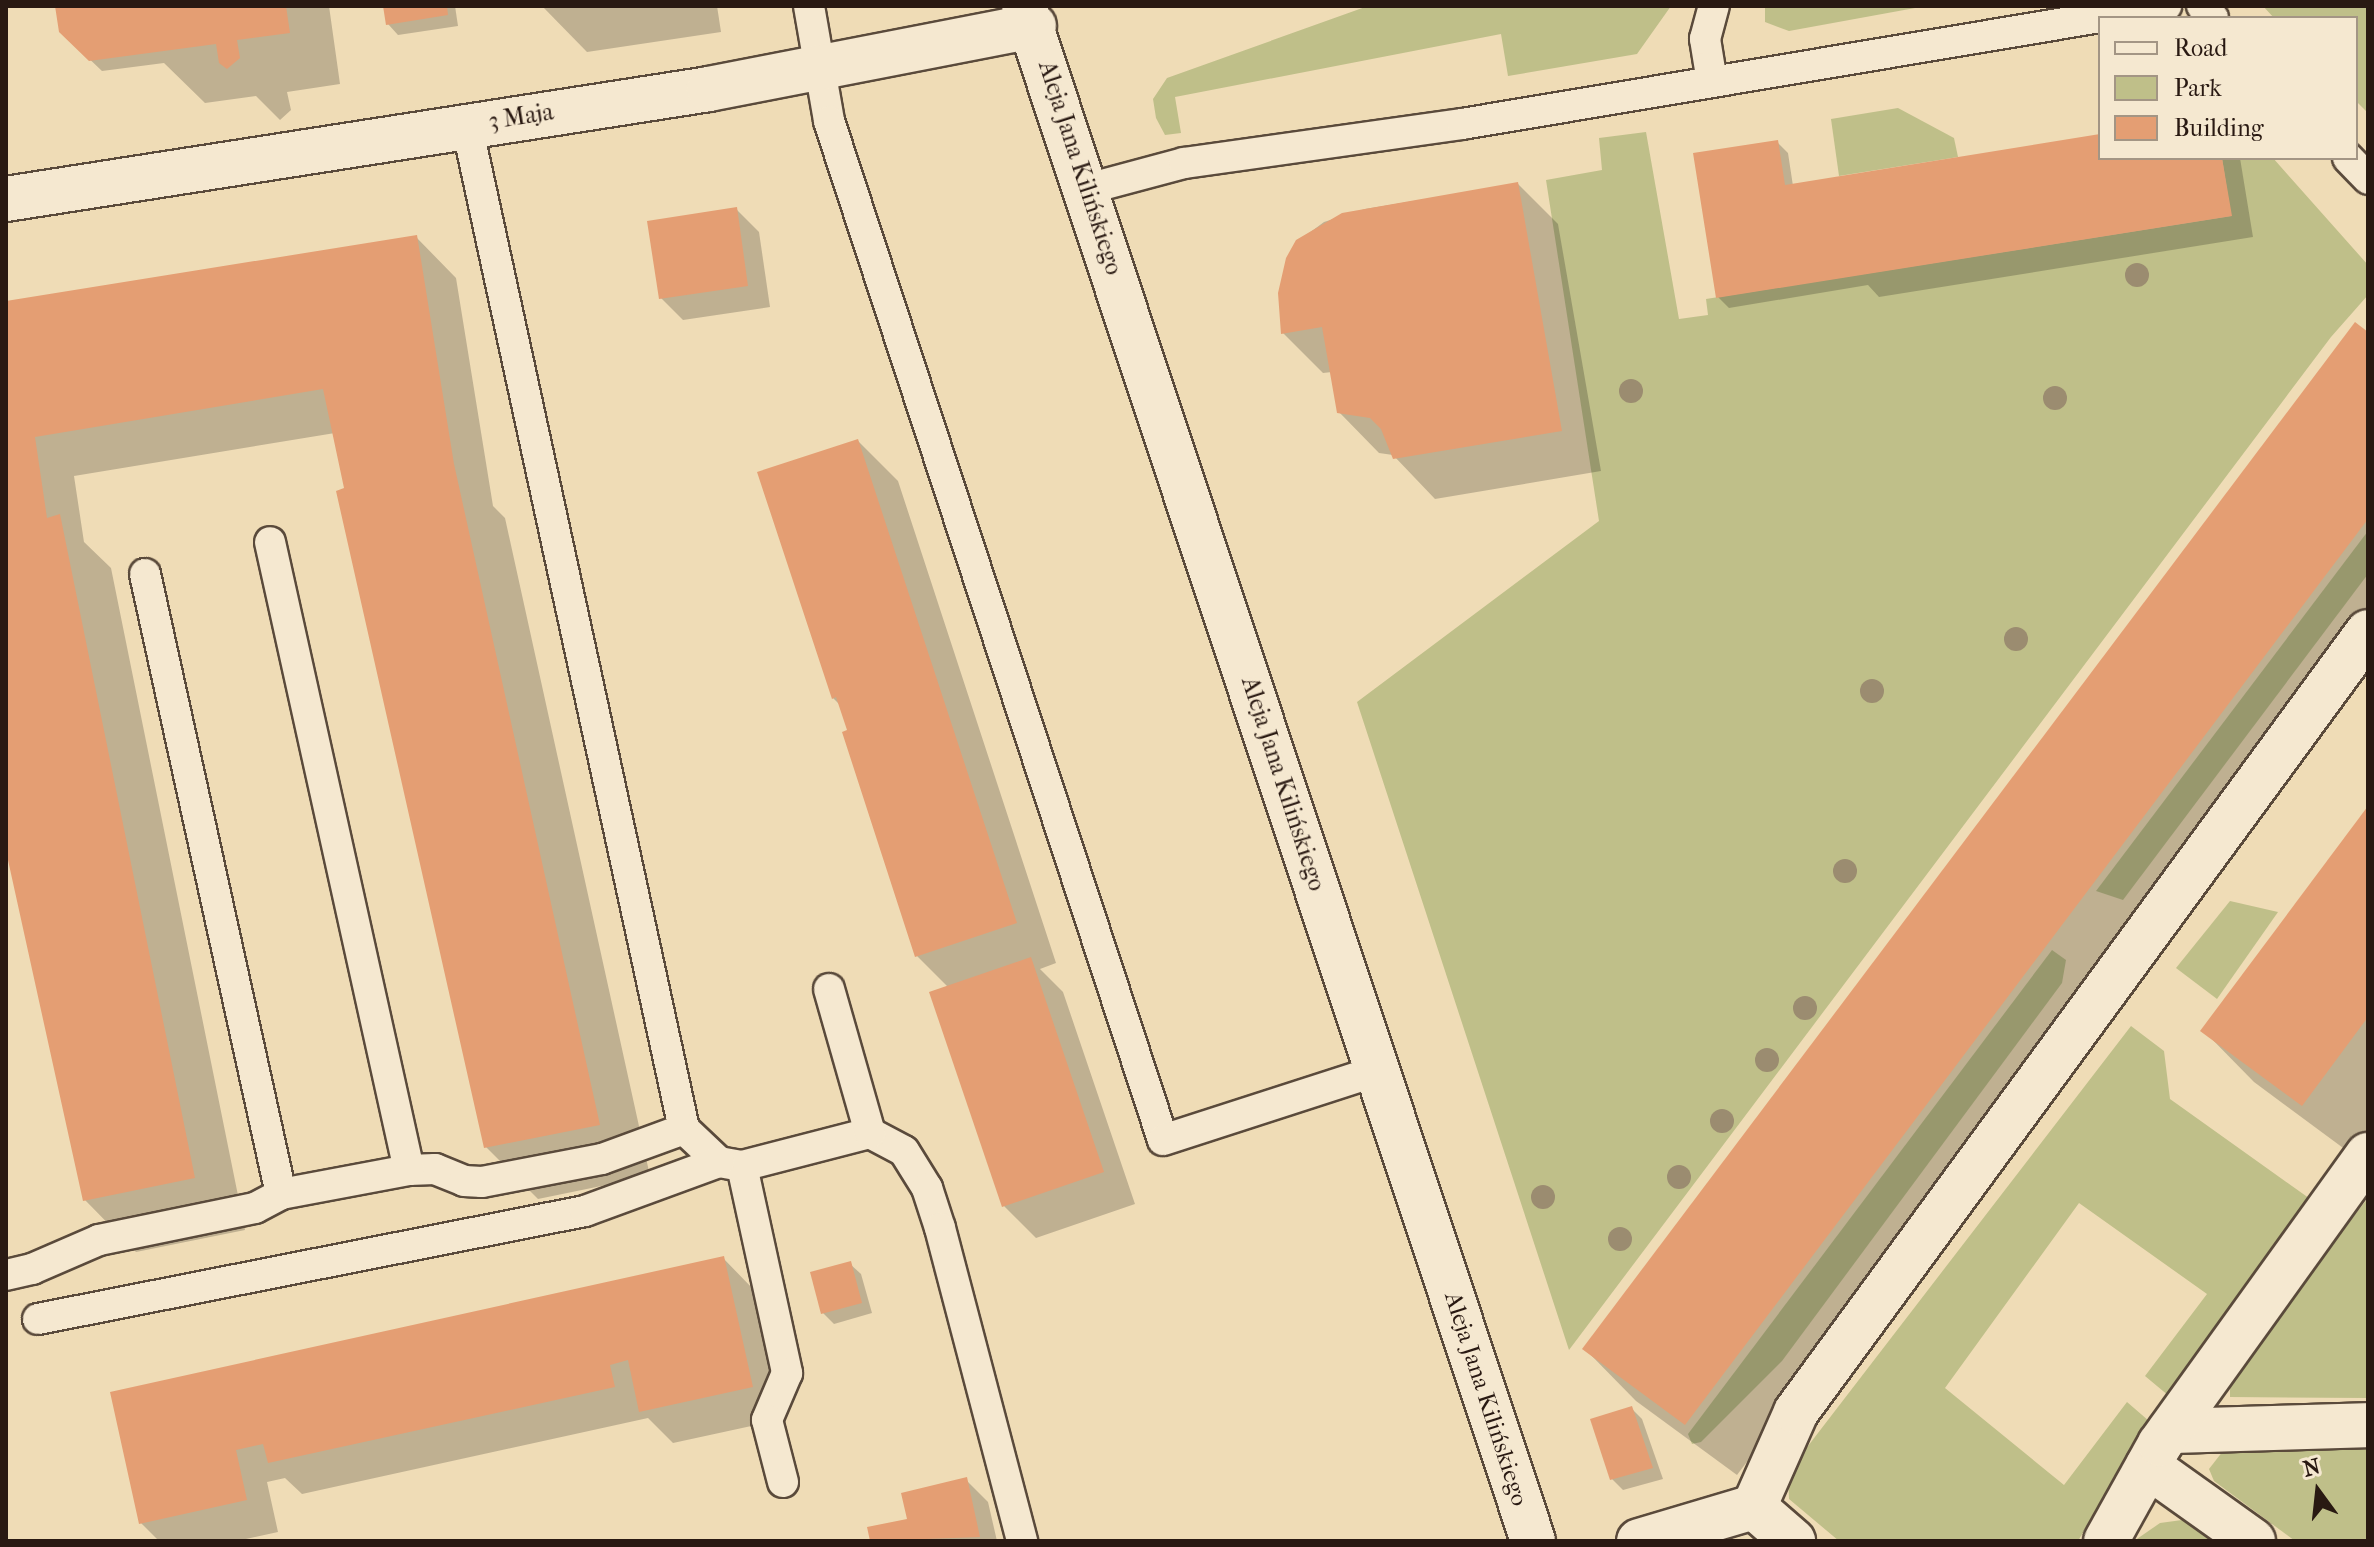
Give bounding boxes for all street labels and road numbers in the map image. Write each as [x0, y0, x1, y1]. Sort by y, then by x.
street label: Aleja Jana Kilińskiego [1032, 57, 1128, 279]
street label: 3 Maja [487, 98, 555, 136]
street label: Aleja Jana Kilińskiego [1235, 673, 1331, 895]
street label: Aleja Jana Kilińskiego [1438, 1288, 1534, 1510]

